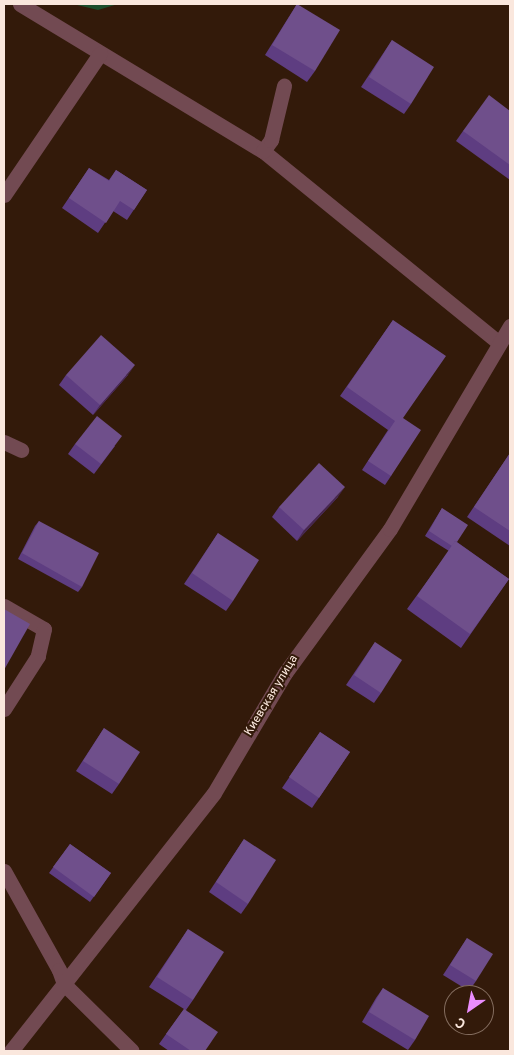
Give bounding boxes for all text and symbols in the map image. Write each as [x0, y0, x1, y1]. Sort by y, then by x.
street label: Киевская улица [242, 653, 302, 739]
north arrow [444, 985, 494, 1035]
text: С [453, 1013, 469, 1032]

